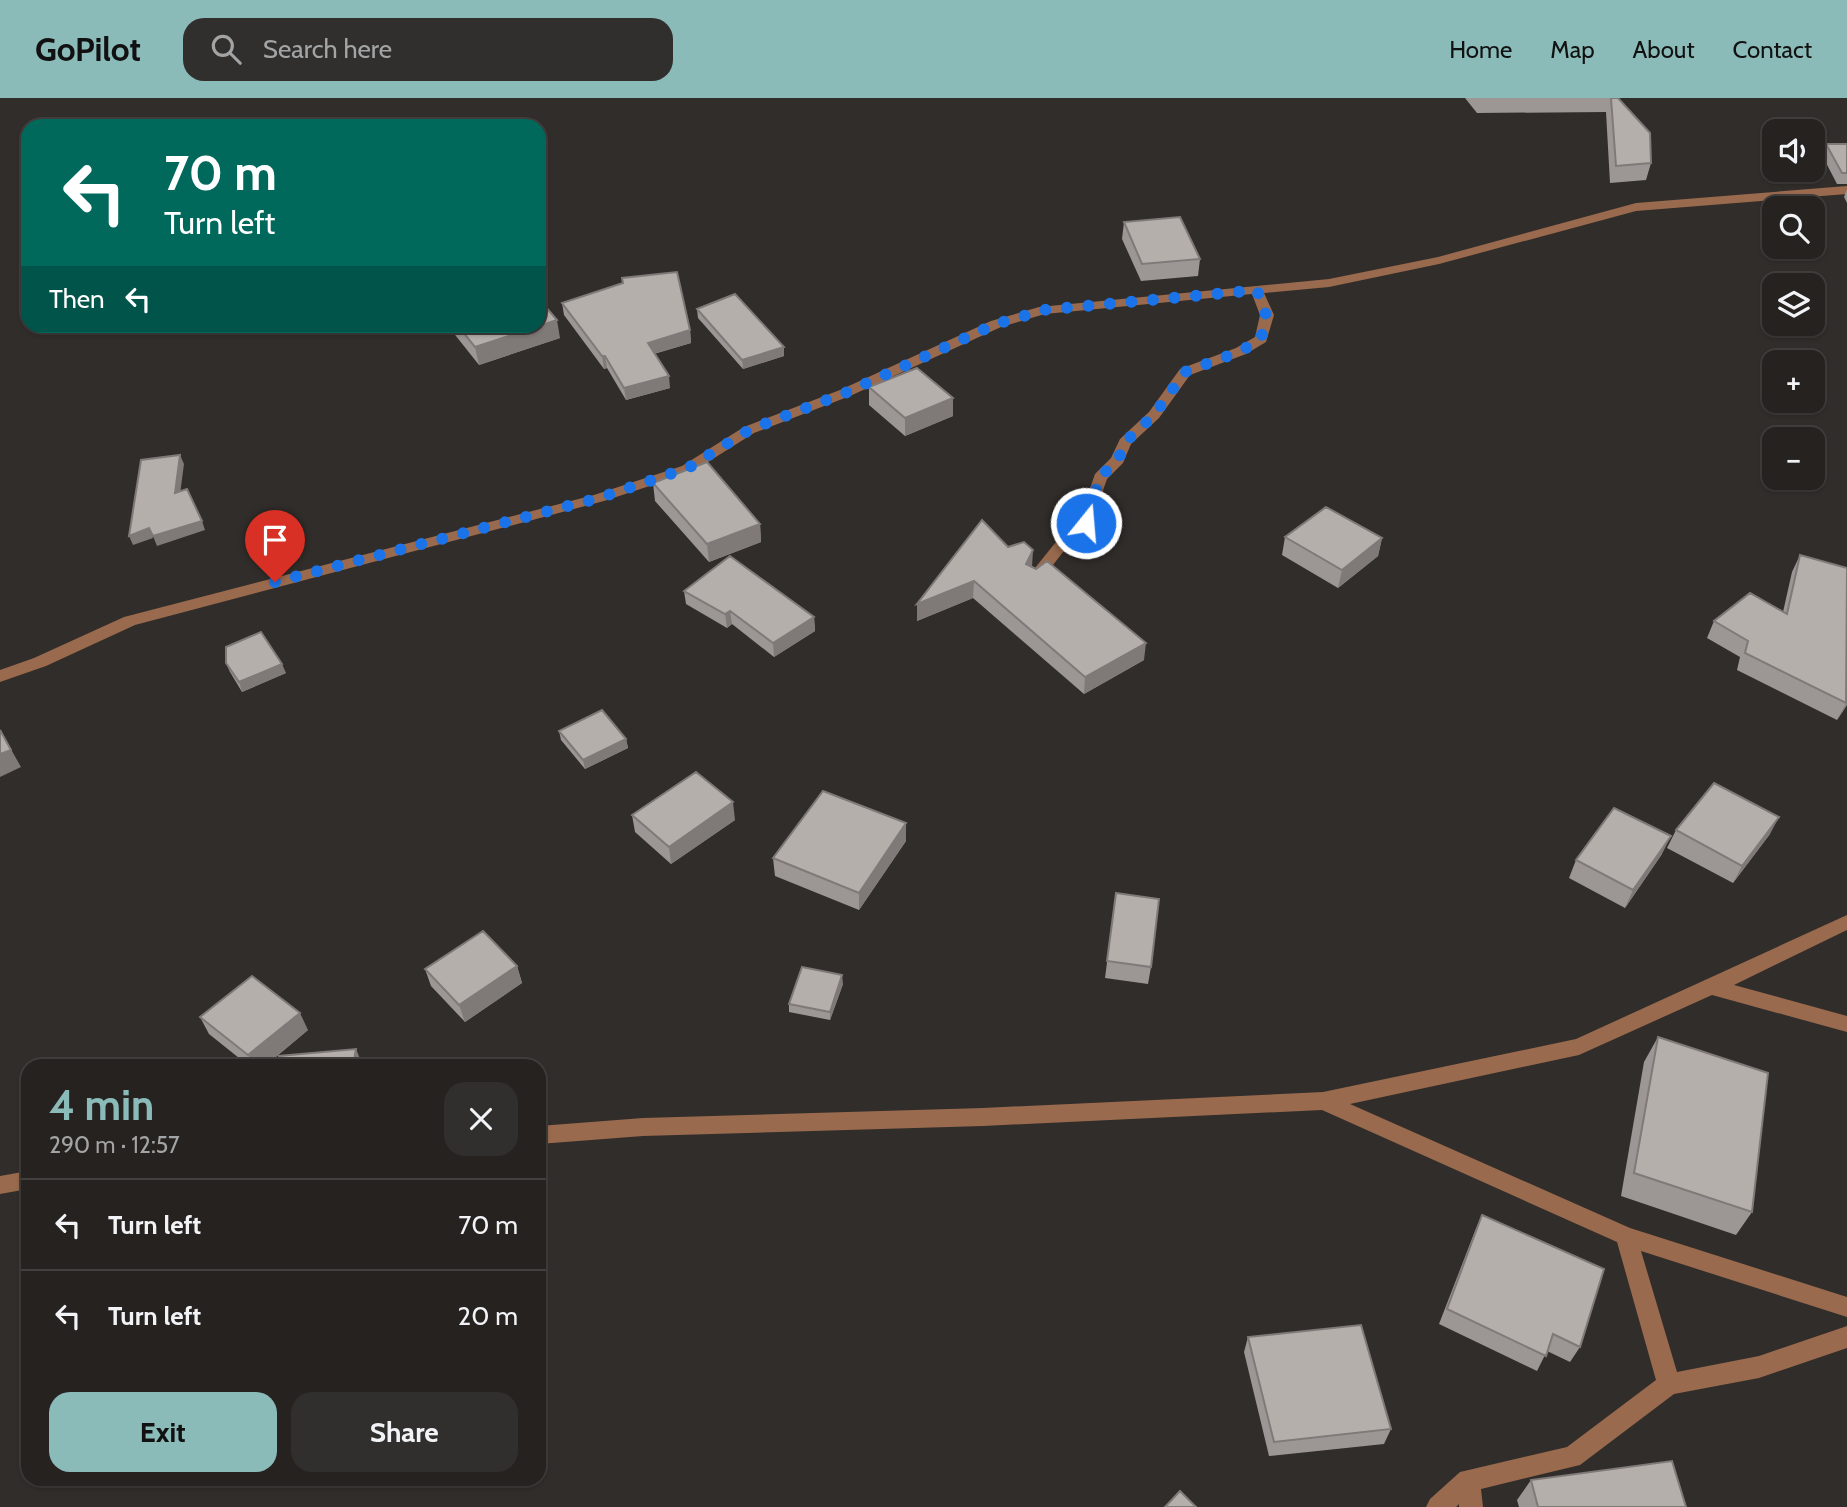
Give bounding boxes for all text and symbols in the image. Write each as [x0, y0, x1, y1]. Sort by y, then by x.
search box [183, 18, 673, 81]
text: GoPilot [35, 29, 141, 69]
icon: search [207, 30, 245, 68]
text: Search here [263, 33, 392, 65]
text: Home [1449, 35, 1512, 64]
text: Map [1550, 35, 1595, 64]
text: About [1633, 35, 1695, 64]
text: Contact [1733, 35, 1812, 64]
map controls [1762, 119, 1825, 490]
button: sound [1762, 119, 1825, 182]
text: 70 m [164, 143, 277, 202]
icon: left [49, 147, 140, 238]
button: search [1762, 196, 1825, 259]
text: Turn left [164, 203, 275, 242]
button: layers [1762, 273, 1825, 336]
icon: left [119, 280, 157, 318]
text: Then [49, 283, 105, 315]
button: + [1762, 350, 1825, 413]
button: − [1762, 427, 1825, 490]
position arrow [1049, 486, 1123, 560]
pin [245, 510, 305, 582]
icon: arrive [256, 521, 294, 559]
text: 4 min [49, 1079, 154, 1131]
button: close [444, 1082, 518, 1156]
text: 290 m · 12:57 [49, 1131, 180, 1159]
icon: left [49, 1206, 87, 1244]
text: Turn left [108, 1209, 201, 1241]
text: 70 m [458, 1209, 518, 1241]
icon: left [49, 1297, 87, 1335]
text: Turn left [108, 1300, 201, 1332]
text: 20 m [458, 1300, 518, 1332]
button: Exit [49, 1392, 277, 1472]
button: Share [291, 1392, 518, 1472]

